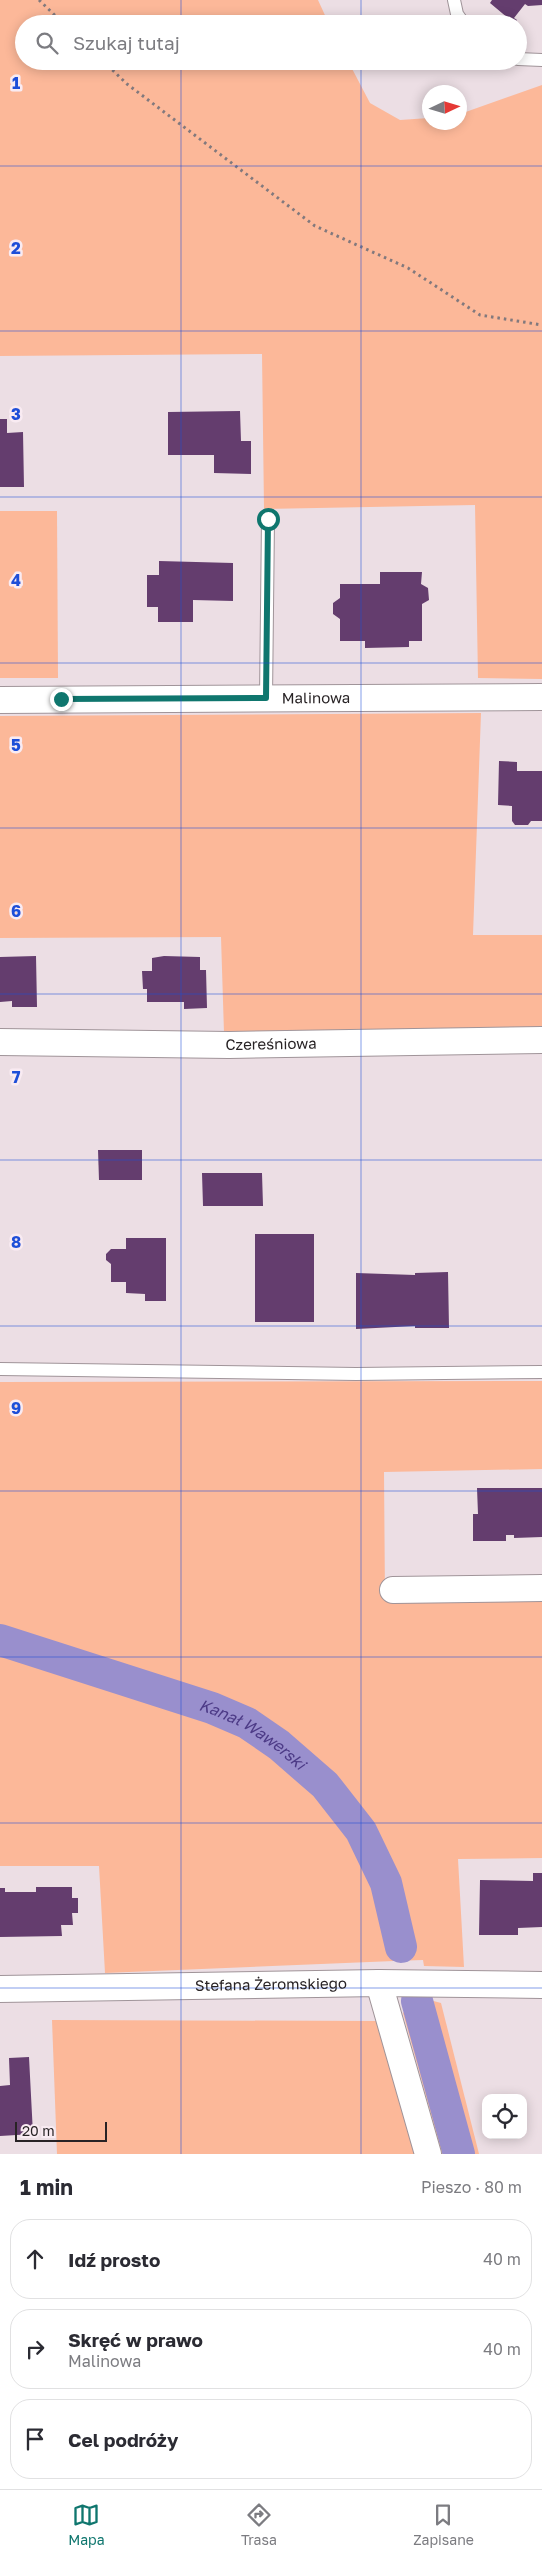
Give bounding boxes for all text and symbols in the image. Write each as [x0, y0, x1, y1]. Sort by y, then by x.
search box [15, 15, 527, 70]
icon: search [33, 29, 61, 57]
text: Szukaj tutaj [73, 31, 180, 54]
text: 1 [12, 73, 20, 93]
north arrow [422, 85, 467, 130]
text: 2 [11, 238, 21, 258]
text: 3 [11, 404, 21, 424]
route start [257, 508, 280, 531]
text: 4 [11, 570, 21, 590]
route end [50, 688, 73, 711]
street label: Malinowa [282, 688, 350, 706]
text: 5 [11, 735, 21, 755]
text: 6 [11, 901, 21, 921]
street label: Czereśniowa [225, 1034, 317, 1053]
text: 7 [12, 1067, 21, 1087]
text: 8 [11, 1232, 21, 1252]
text: 9 [11, 1398, 21, 1418]
water label: Kanał Wawerski [197, 1695, 311, 1775]
street label: Stefana Żeromskiego [195, 1974, 347, 1994]
map controls [482, 2094, 527, 2139]
button: locate [482, 2094, 527, 2139]
scale bar [15, 2119, 108, 2142]
text: 20 m [22, 2122, 55, 2139]
text: 1 min [20, 2174, 73, 2200]
text: Pieszo · 80 m [421, 2177, 522, 2197]
icon: ahead [21, 2245, 49, 2273]
text: Idź prosto [68, 2248, 160, 2271]
text: 40 m [483, 2249, 521, 2269]
text: Skręć w prawo [68, 2328, 203, 2351]
icon: right [21, 2335, 49, 2363]
text: 40 m [483, 2339, 521, 2359]
text: Malinowa [68, 2351, 141, 2371]
icon: arrive [21, 2425, 49, 2453]
text: Cel podróży [68, 2428, 178, 2451]
tab: Mapa [68, 2501, 105, 2548]
tab: Trasa [241, 2501, 277, 2548]
tab: Zapisane [413, 2501, 474, 2548]

